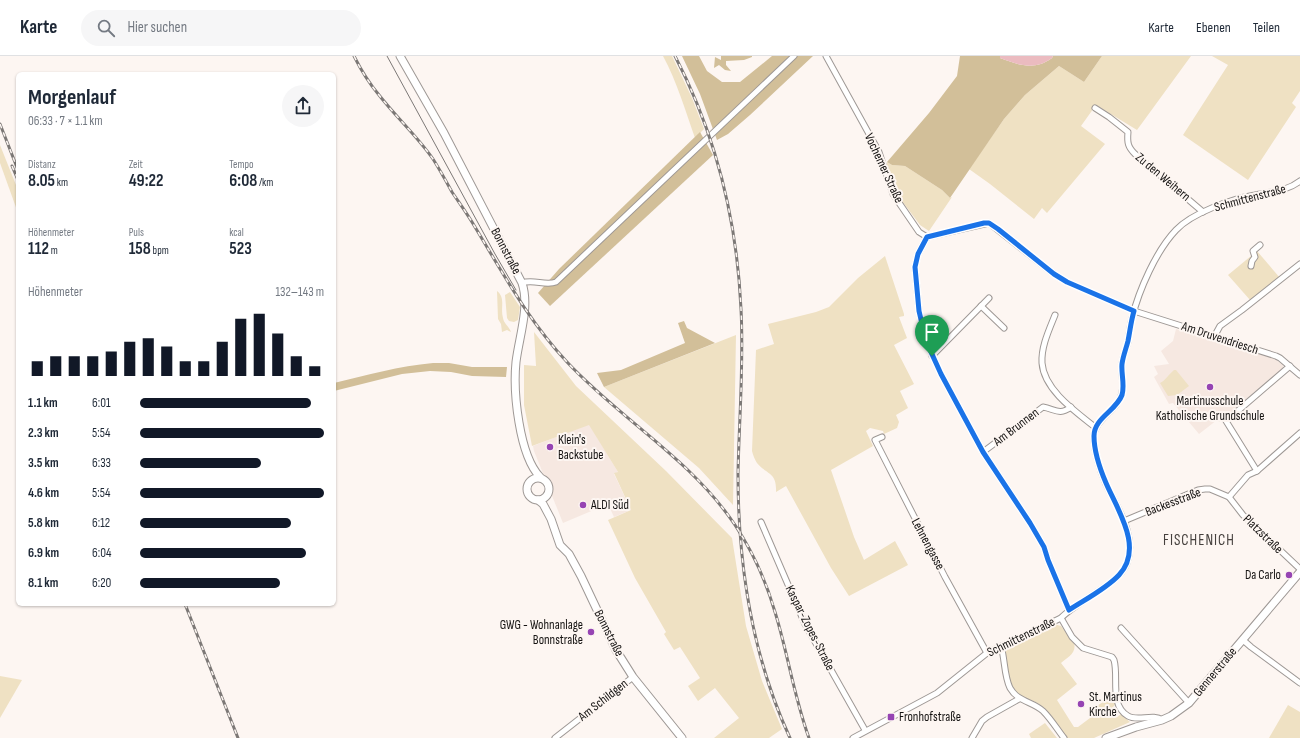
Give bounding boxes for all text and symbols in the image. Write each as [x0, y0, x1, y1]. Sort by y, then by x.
search box [81, 10, 361, 46]
text: Karte [20, 16, 57, 39]
icon: search [95, 17, 117, 39]
text: Hier suchen [127, 18, 187, 37]
text: Karte [1148, 19, 1174, 36]
text: Ebenen [1196, 19, 1231, 36]
text: Teilen [1253, 19, 1280, 36]
text: Morgenlauf [28, 84, 116, 111]
button: share [282, 85, 324, 127]
text: 06:33 · 7 × 1.1 km [28, 113, 103, 129]
street label: Vochemer Straße [861, 131, 907, 205]
street label: Zu den Weihern [1132, 149, 1194, 205]
text: Distanz [28, 158, 56, 171]
text: Zeit [129, 158, 143, 171]
text: Tempo [229, 158, 254, 171]
text: 8.05 [28, 171, 55, 191]
text: 49:22 [129, 171, 163, 191]
text: 6:08 [229, 171, 257, 191]
text: km [55, 176, 68, 189]
text: /km [257, 176, 273, 189]
street label: Schmittenstraße [1212, 181, 1288, 215]
street label: Bonnstraße [487, 225, 525, 277]
text: Höhenmeter [28, 226, 74, 239]
text: Puls [129, 226, 144, 239]
text: kcal [229, 226, 244, 239]
text: 112 [28, 239, 49, 259]
text: 158 [129, 239, 151, 259]
text: 523 [229, 239, 252, 259]
text: m [49, 244, 58, 257]
text: bpm [151, 244, 169, 257]
text: Höhenmeter [28, 284, 83, 300]
text: 132–143 m [275, 284, 324, 300]
pin [915, 315, 949, 356]
street label: Am Druvendriesch [1179, 318, 1260, 358]
icon: arrive [921, 321, 943, 343]
marker: Martinusschule Katholische Grundschule [1205, 382, 1215, 392]
place label: Martinusschule Katholische Grundschule [1156, 393, 1264, 424]
text: 1.1 km [28, 395, 58, 411]
text: 6:01 [92, 395, 111, 411]
street label: Am Brunnen [989, 405, 1042, 450]
text: 2.3 km [28, 425, 59, 441]
text: 5:54 [92, 425, 110, 441]
place label: Klein's Backstube [558, 432, 604, 463]
marker: Klein's Backstube [545, 442, 555, 452]
text: 3.5 km [28, 455, 59, 471]
text: 6:33 [92, 455, 111, 471]
street label: Backesstraße [1143, 484, 1203, 520]
text: 4.6 km [28, 485, 59, 501]
text: 5:54 [92, 485, 110, 501]
place label: ALDI Süd [590, 497, 629, 513]
marker: ALDI Süd [578, 500, 588, 510]
street label: Platzstraße [1240, 511, 1286, 557]
text: 5.8 km [28, 515, 59, 531]
text: 6:12 [92, 515, 110, 531]
street label: Lehnengasse [908, 515, 948, 573]
district label: FISCHENICH [1163, 531, 1235, 550]
text: 6.9 km [28, 545, 59, 561]
text: 6:04 [92, 545, 111, 561]
place label: Da Carlo [1245, 567, 1281, 583]
marker: Da Carlo [1284, 570, 1294, 580]
text: 8.1 km [28, 575, 58, 591]
text: 6:20 [92, 575, 111, 591]
street label: Kaspar-Zopes-Straße [782, 583, 838, 673]
street label: Bonnstraße [590, 607, 628, 659]
street label: Schmittenstraße [984, 614, 1058, 660]
place label: GWG - Wohnanlage Bonnstraße [500, 617, 583, 648]
marker: GWG - Wohnanlage Bonnstraße [586, 627, 596, 637]
street label: Gennerstraße [1190, 644, 1240, 700]
street label: Am Schildgen [574, 676, 631, 725]
place label: St. Martinus Kirche [1089, 689, 1142, 720]
marker: St. Martinus Kirche [1076, 699, 1086, 709]
place label: Fronhofstraße [899, 709, 961, 725]
marker: Fronhofstraße [886, 712, 896, 722]

